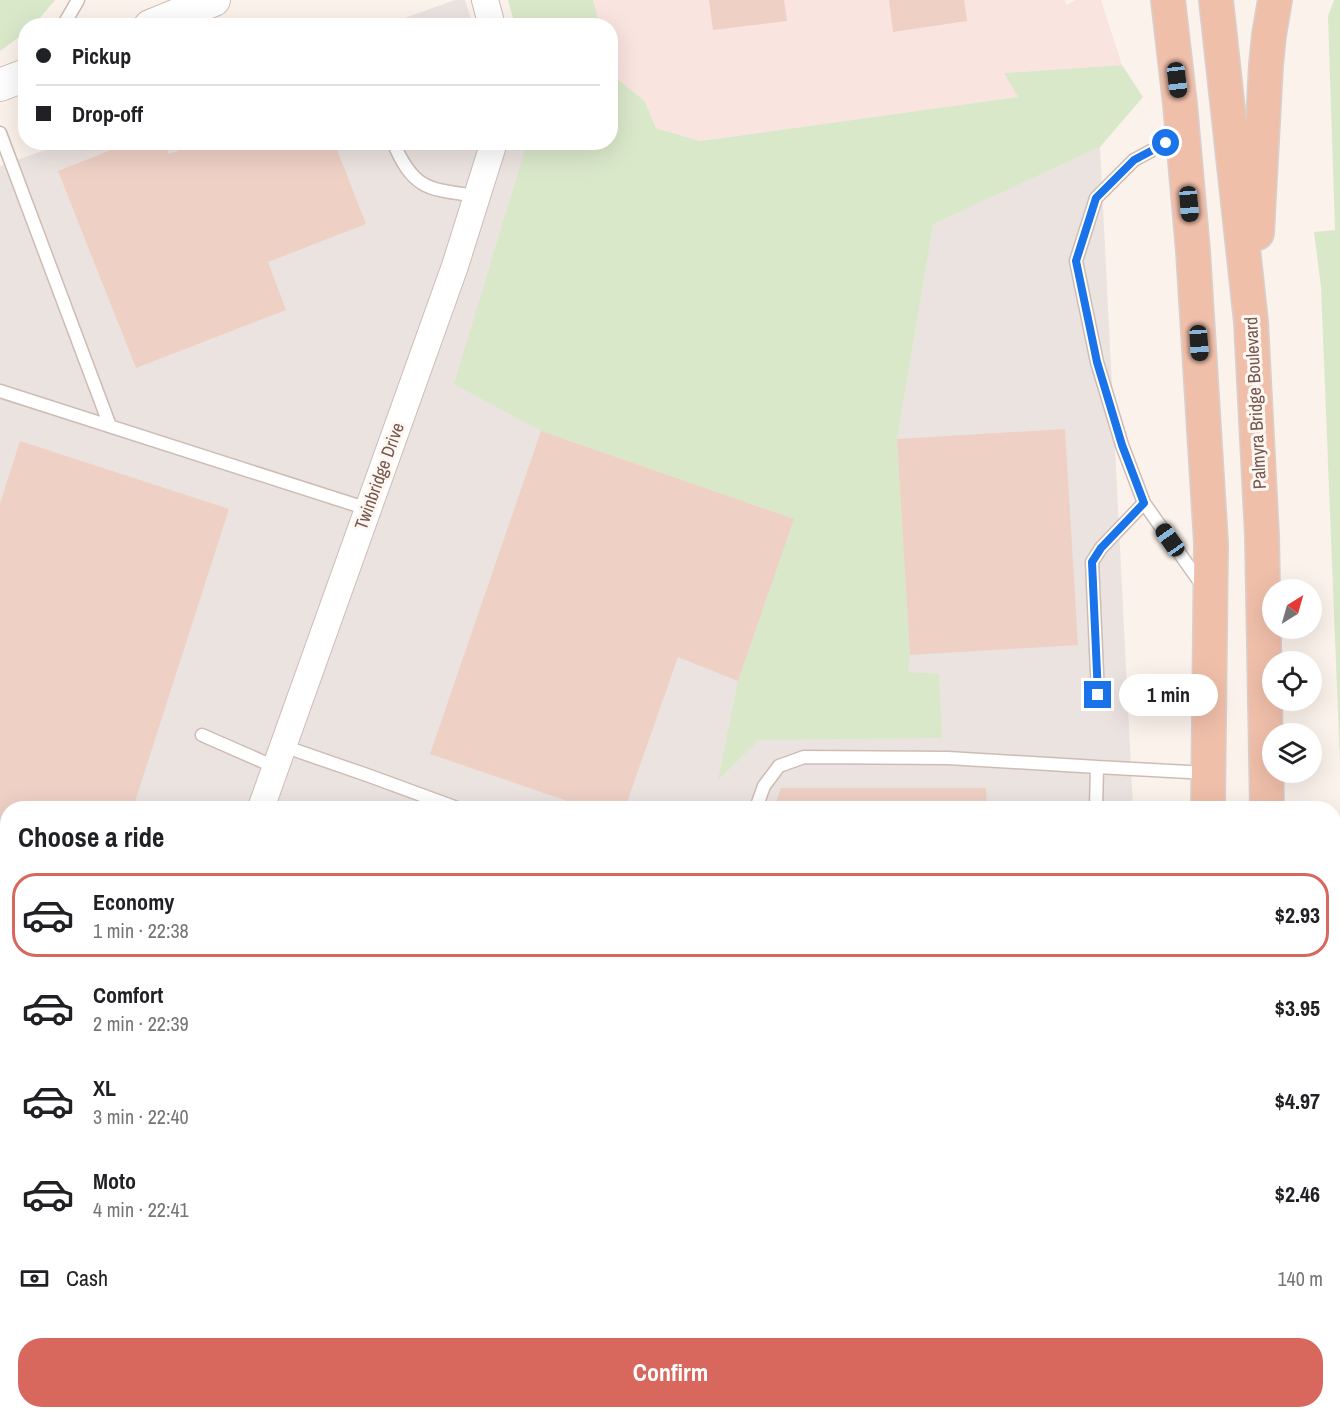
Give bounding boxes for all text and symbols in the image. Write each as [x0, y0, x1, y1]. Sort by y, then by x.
text: Pickup [72, 41, 131, 71]
car [1166, 61, 1188, 99]
text: Drop-off [72, 99, 143, 129]
route start [1152, 129, 1179, 156]
car [1178, 185, 1200, 223]
street label: Palmyra Bridge Boulevard [1238, 316, 1272, 490]
car [1189, 324, 1209, 362]
street label: Twinbridge Drive [348, 419, 410, 533]
car [1152, 520, 1188, 560]
north arrow [1262, 579, 1322, 639]
map controls [1262, 579, 1322, 783]
button: locate [1262, 651, 1322, 711]
callout: 1 min [1119, 674, 1218, 716]
route end [1084, 681, 1111, 708]
text: 1 min [1147, 681, 1190, 708]
button: layers [1262, 723, 1322, 783]
text: Choose a ride [18, 819, 164, 855]
text: Economy [93, 887, 174, 917]
icon: car [21, 888, 75, 942]
text: $2.93 [1275, 900, 1320, 930]
text: 1 min · 22:38 [93, 917, 189, 944]
text: Comfort [93, 980, 163, 1010]
icon: car [21, 981, 75, 1035]
text: $3.95 [1275, 993, 1320, 1023]
text: 2 min · 22:39 [93, 1010, 189, 1037]
text: XL [93, 1073, 116, 1103]
icon: car [21, 1074, 75, 1128]
text: $4.97 [1275, 1086, 1320, 1116]
text: 3 min · 22:40 [93, 1103, 189, 1130]
text: Moto [93, 1166, 136, 1196]
icon: car [21, 1167, 75, 1221]
text: $2.46 [1275, 1179, 1320, 1209]
text: 4 min · 22:41 [93, 1196, 189, 1223]
icon: cash [18, 1262, 51, 1295]
text: Cash [66, 1263, 108, 1293]
text: 140 m [1277, 1265, 1323, 1292]
button: Confirm [18, 1338, 1323, 1407]

